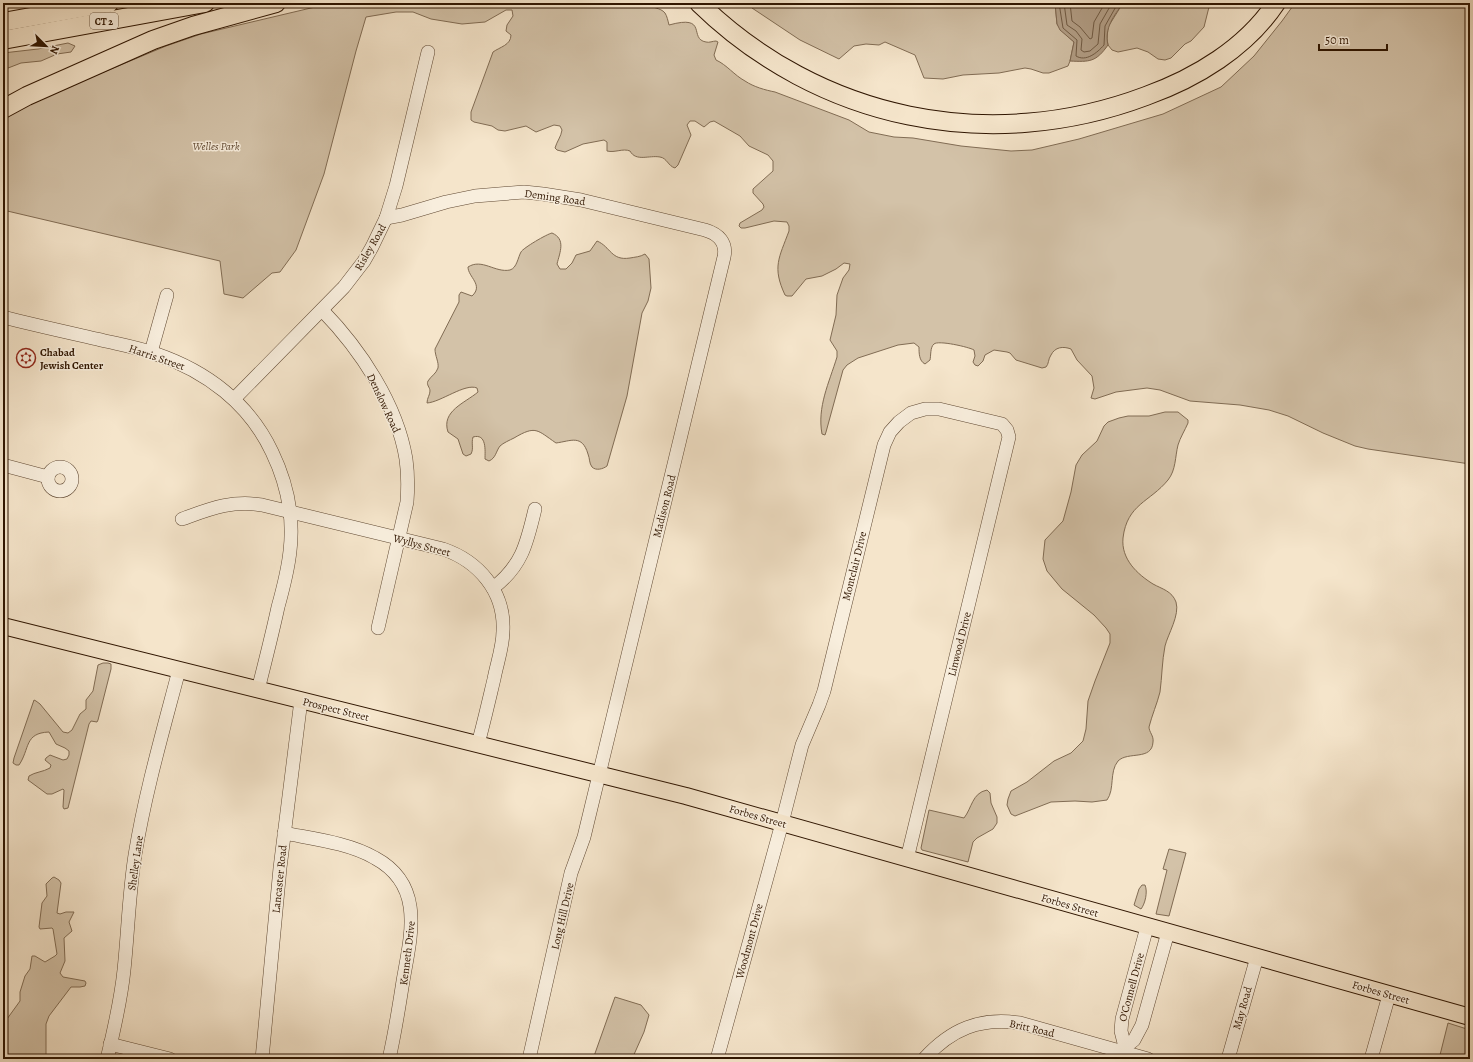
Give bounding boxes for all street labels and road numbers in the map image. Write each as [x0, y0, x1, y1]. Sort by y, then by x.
road number: CT 2 [90, 13, 118, 29]
street label: Deming Road [523, 186, 587, 209]
street label: Risley Road [351, 221, 390, 273]
street label: Harris Street [127, 341, 187, 374]
street label: Denslow Road [363, 371, 404, 435]
street label: Madison Road [649, 473, 680, 539]
street label: Wyllys Street [391, 530, 453, 560]
street label: Montclair Drive [839, 530, 870, 602]
street label: Linwood Drive [944, 610, 975, 678]
street label: Prospect Street [301, 694, 371, 725]
street label: Forbes Street [727, 801, 789, 832]
street label: Shelley Lane [124, 834, 147, 892]
street label: Lancaster Road [268, 844, 291, 914]
street label: Long Hill Drive [547, 881, 577, 951]
street label: Forbes Street [1039, 890, 1101, 921]
street label: Woodmont Drive [732, 902, 767, 981]
street label: Kenneth Drive [396, 920, 419, 986]
street label: O'Connell Drive [1115, 951, 1148, 1023]
street label: Forbes Street [1350, 977, 1412, 1008]
street label: May Road [1229, 985, 1256, 1031]
street label: Britt Road [1008, 1016, 1056, 1041]

